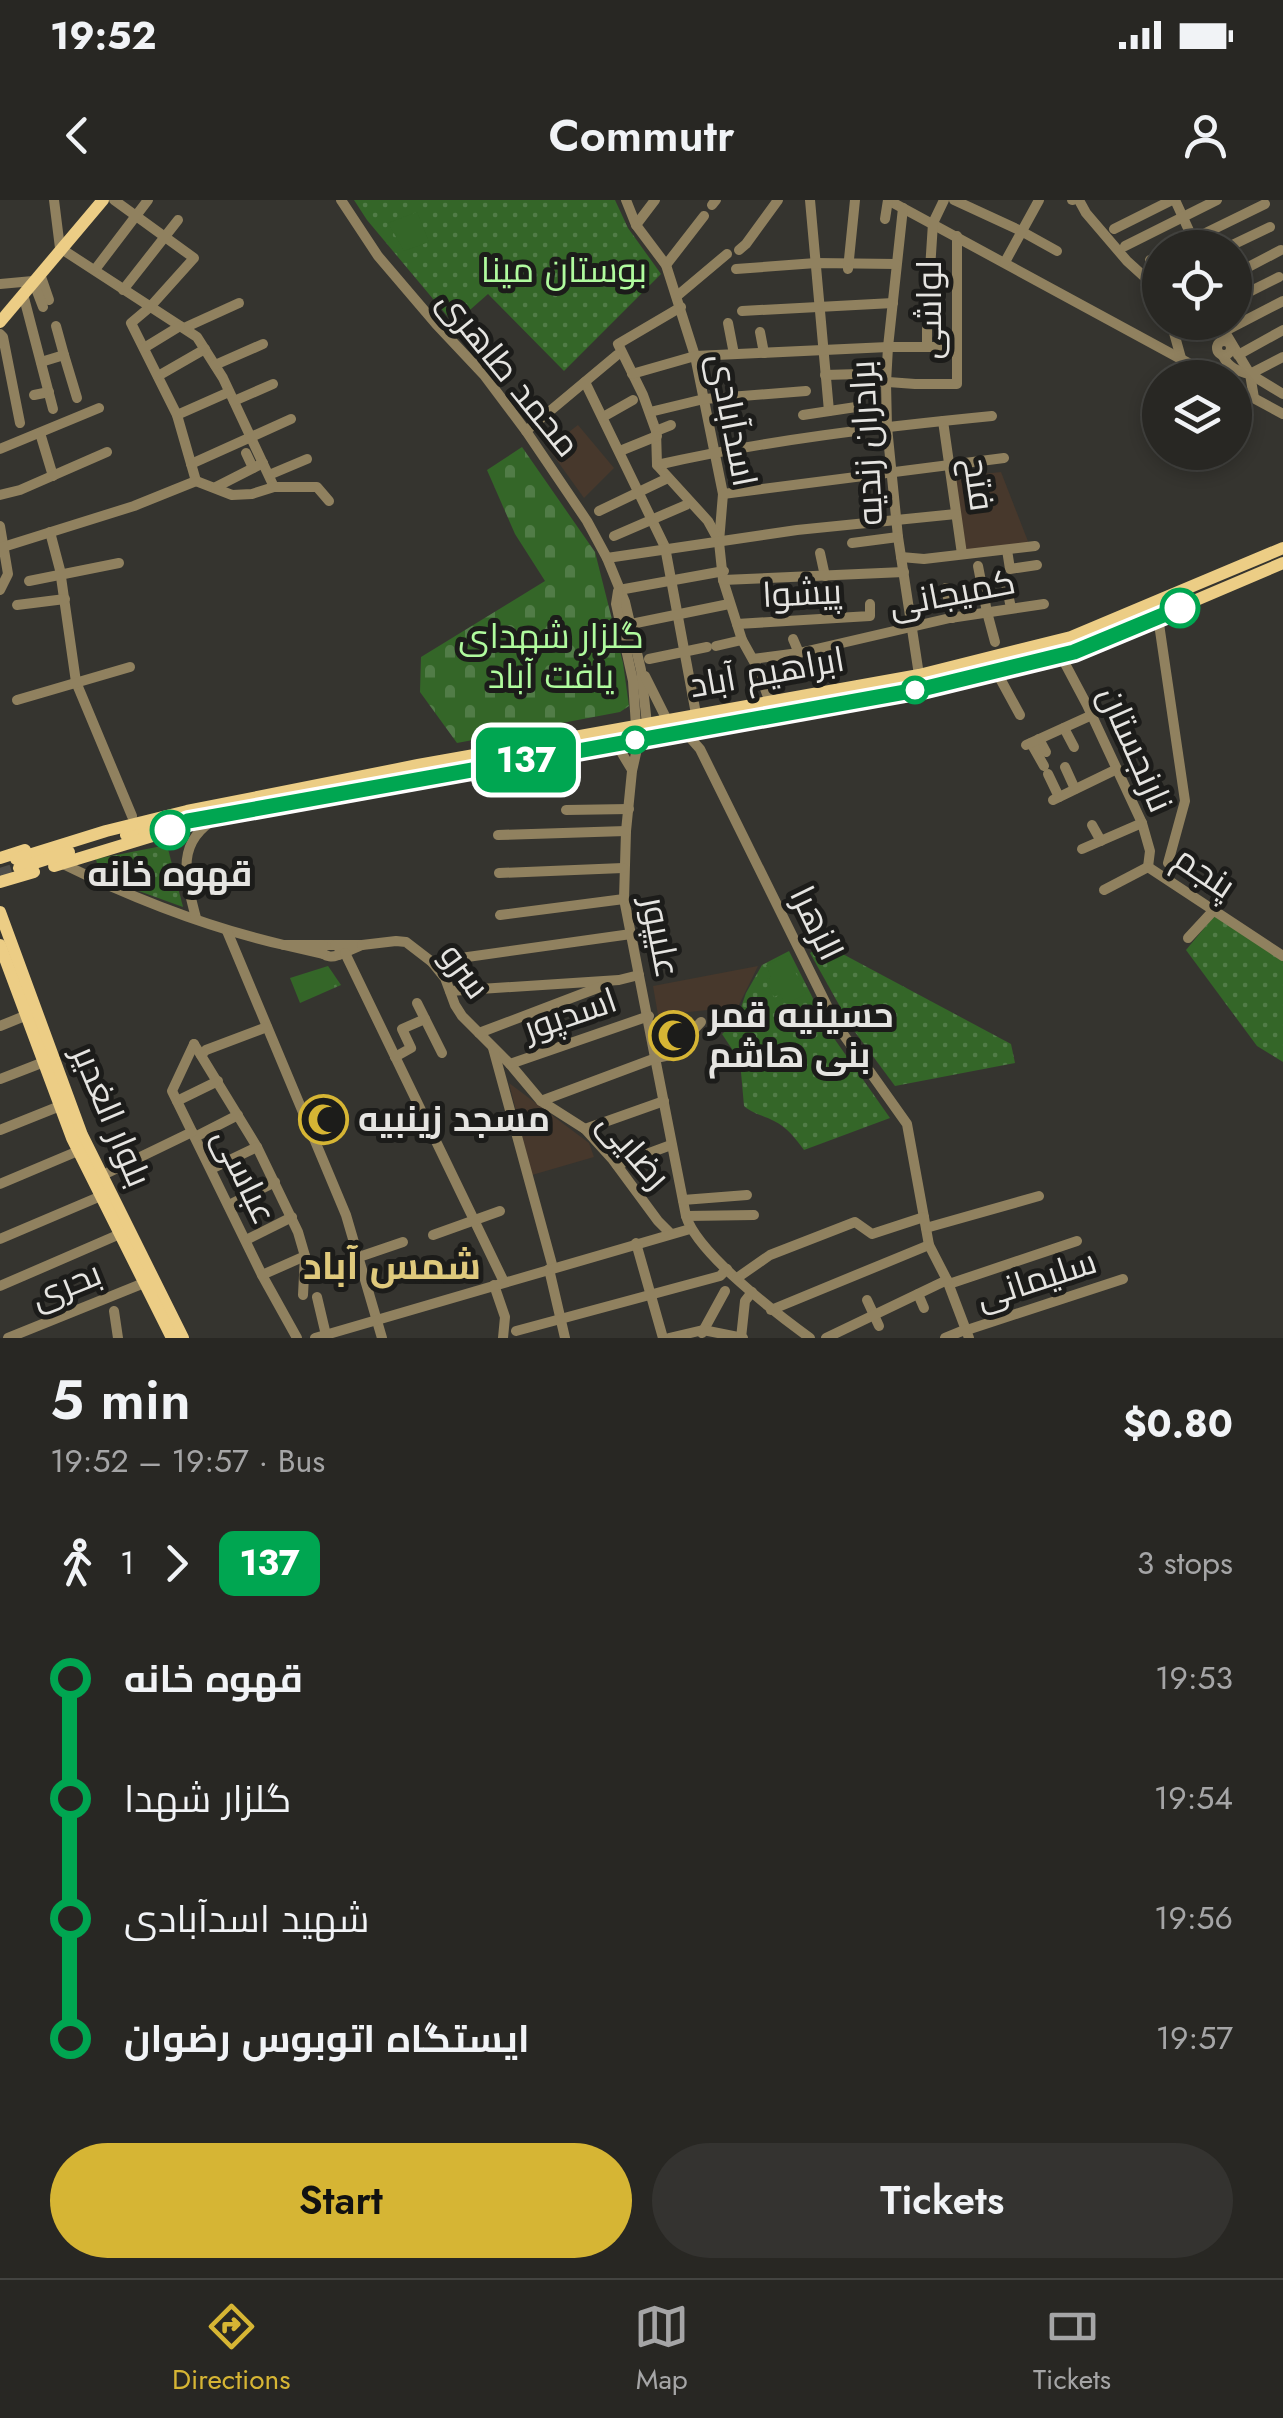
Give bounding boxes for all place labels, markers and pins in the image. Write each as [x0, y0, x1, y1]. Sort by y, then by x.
unlabelled marker [1161, 589, 1199, 627]
unlabelled marker [902, 677, 928, 703]
unlabelled marker [622, 727, 648, 753]
marker: قهوه خانه [151, 811, 189, 849]
place label: قهوه خانه [88, 849, 252, 899]
place label: حسینیه قمر بنی هاشم [707, 990, 894, 1080]
mosque icon: حسینیه قمر بنی هاشم [647, 1009, 699, 1061]
mosque icon: مسجد زینبیه [297, 1093, 349, 1145]
place label: مسجد زینبیه [358, 1094, 550, 1144]

